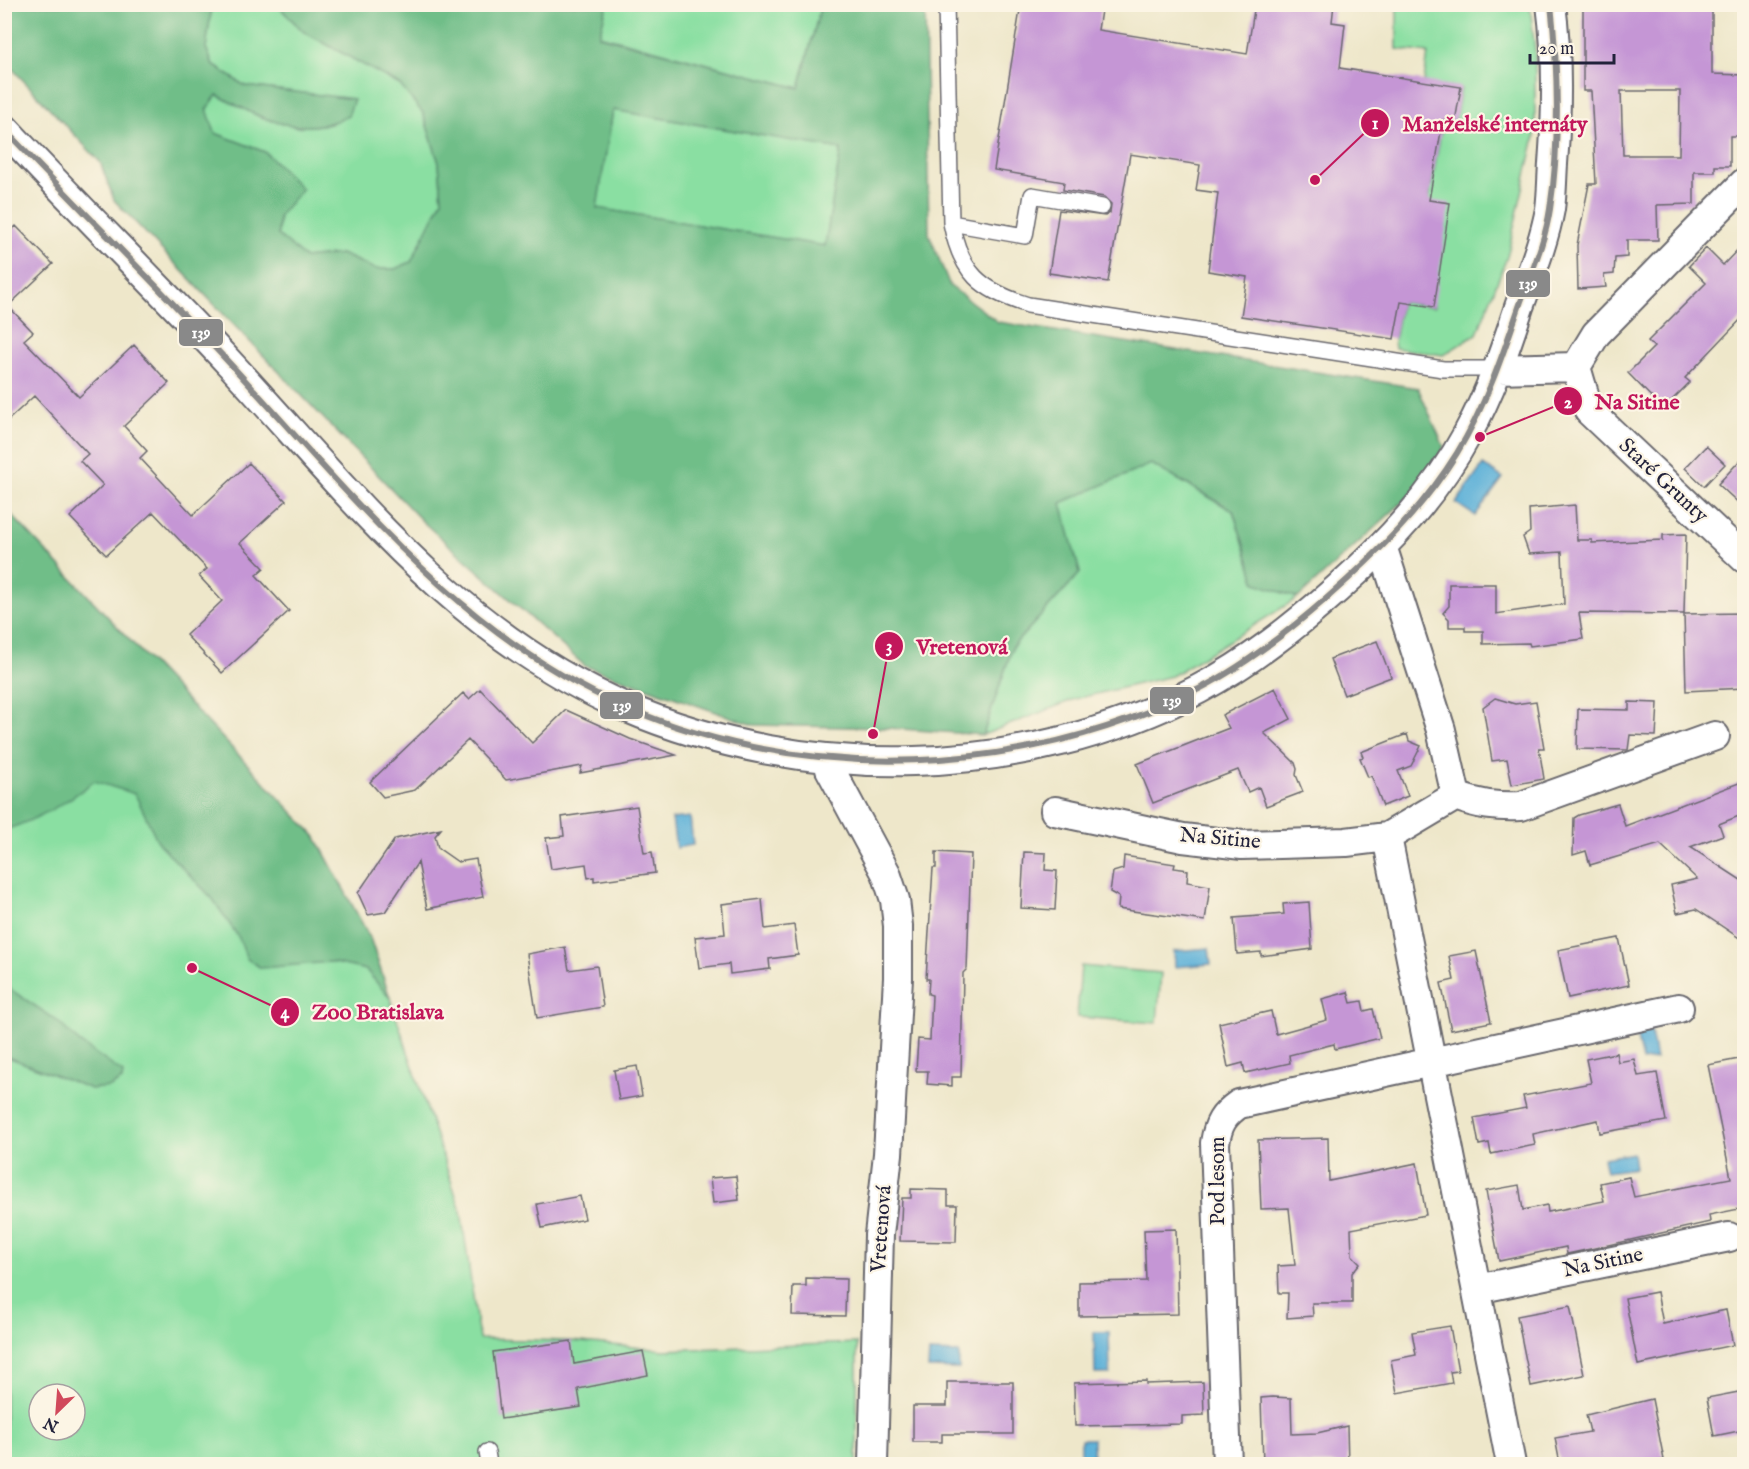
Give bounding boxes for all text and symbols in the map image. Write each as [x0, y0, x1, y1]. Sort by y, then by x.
scale bar [1530, 27, 1614, 65]
text: 20 m [1539, 38, 1574, 61]
callout: Manželské internáty [1360, 103, 1599, 143]
text: Manželské internáty [1402, 111, 1589, 139]
text: 1 [1372, 113, 1379, 136]
line badge: 139 [1505, 269, 1551, 298]
text: 139 [1519, 275, 1537, 295]
line badge: 139 [178, 318, 224, 347]
text: 139 [192, 324, 210, 344]
callout: Na Sitine [1553, 381, 1692, 421]
text: Na Sitine [1593, 389, 1680, 417]
text: 2 [1564, 392, 1573, 415]
street label: Staré Grunty [1612, 433, 1714, 530]
callout: Vretenová [874, 626, 1019, 666]
text: Vretenová [915, 634, 1008, 662]
text: 3 [886, 636, 892, 659]
line badge: 139 [1149, 686, 1195, 715]
line badge: 139 [599, 691, 644, 720]
text: 139 [1163, 692, 1181, 712]
text: 139 [613, 697, 631, 717]
street label: Na Sitine [1178, 822, 1262, 856]
callout: Zoo Bratislava [270, 992, 455, 1032]
text: Zoo Bratislava [312, 999, 444, 1027]
text: 4 [281, 1002, 291, 1025]
street label: Pod lesom [1205, 1136, 1232, 1226]
street label: Vretenová [865, 1184, 899, 1275]
street label: Na Sitine [1560, 1241, 1646, 1285]
north arrow [27, 1382, 87, 1442]
text: N [41, 1412, 63, 1436]

